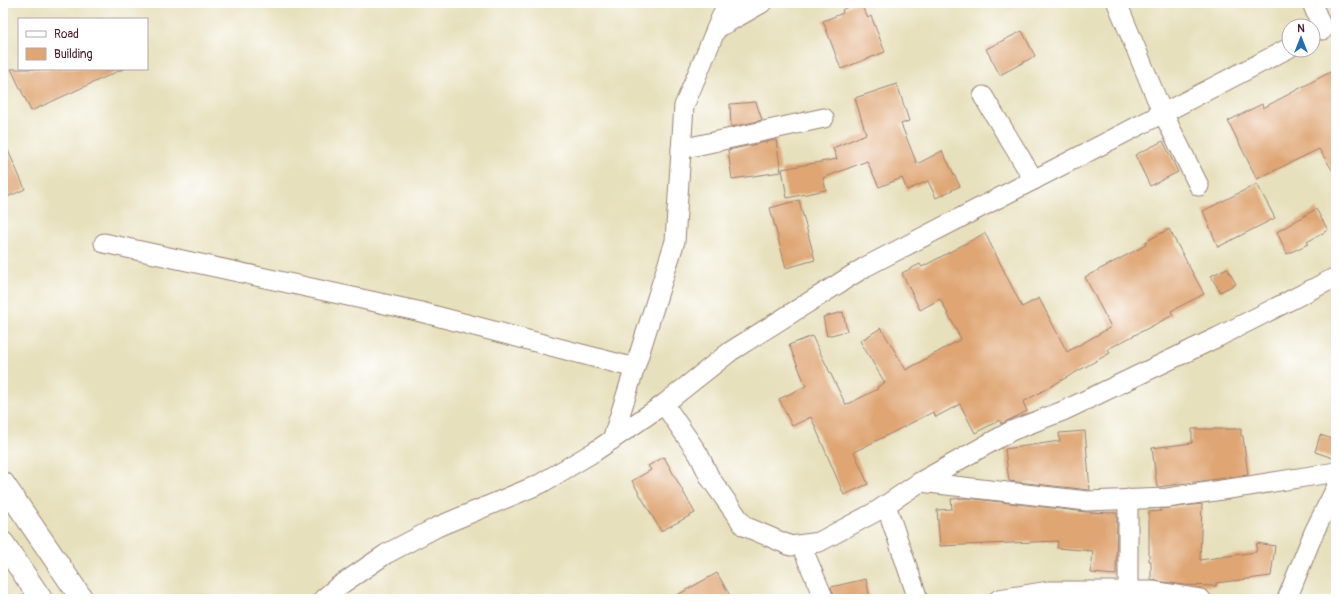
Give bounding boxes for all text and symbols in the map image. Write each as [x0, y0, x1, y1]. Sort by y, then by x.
legend [18, 18, 148, 70]
north arrow [1281, 18, 1321, 58]
text: N [1297, 22, 1305, 35]
text: Road [54, 27, 79, 42]
text: Building [54, 47, 93, 62]

